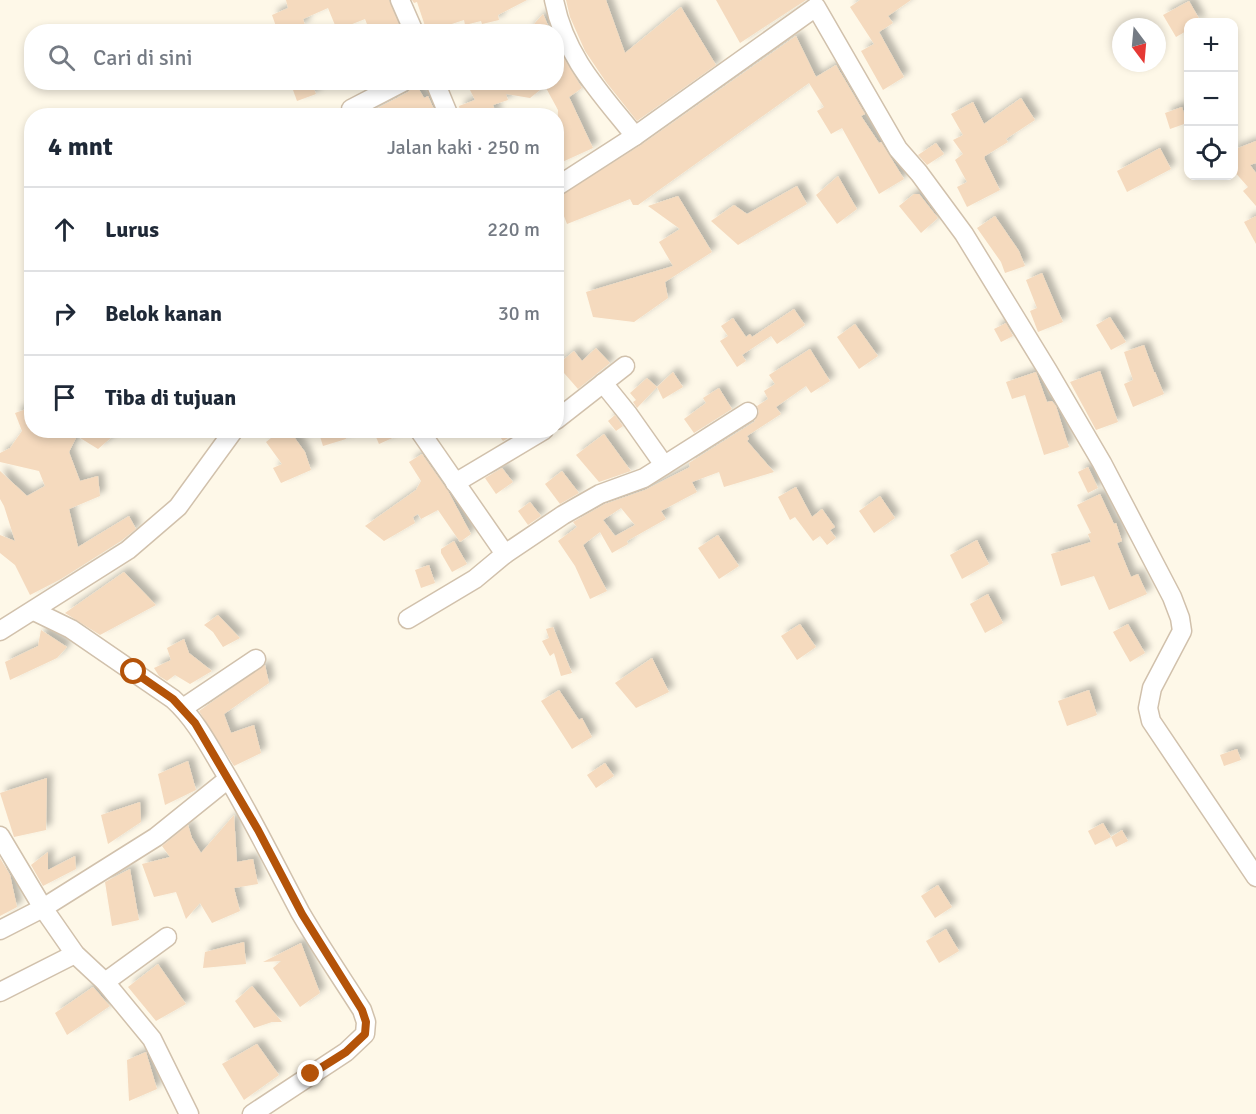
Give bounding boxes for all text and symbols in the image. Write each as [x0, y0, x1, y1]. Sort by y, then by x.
north arrow [1112, 18, 1166, 72]
map controls [1184, 18, 1238, 180]
button: + [1184, 18, 1238, 72]
search box [24, 24, 564, 90]
icon: search [45, 41, 78, 74]
text: Cari di sini [93, 44, 193, 71]
button: − [1184, 72, 1238, 126]
button: locate [1184, 126, 1238, 180]
text: 4 mnt [48, 131, 113, 163]
text: Jalan kaki · 250 m [387, 135, 540, 160]
icon: ahead [48, 213, 81, 246]
text: Lurus [105, 216, 159, 243]
text: 220 m [487, 217, 540, 242]
icon: right [48, 297, 81, 330]
text: Belok kanan [105, 300, 222, 327]
text: 30 m [498, 301, 540, 326]
icon: arrive [48, 381, 81, 414]
text: Tiba di tujuan [105, 384, 236, 411]
route start [120, 658, 146, 684]
route end [297, 1060, 323, 1086]

